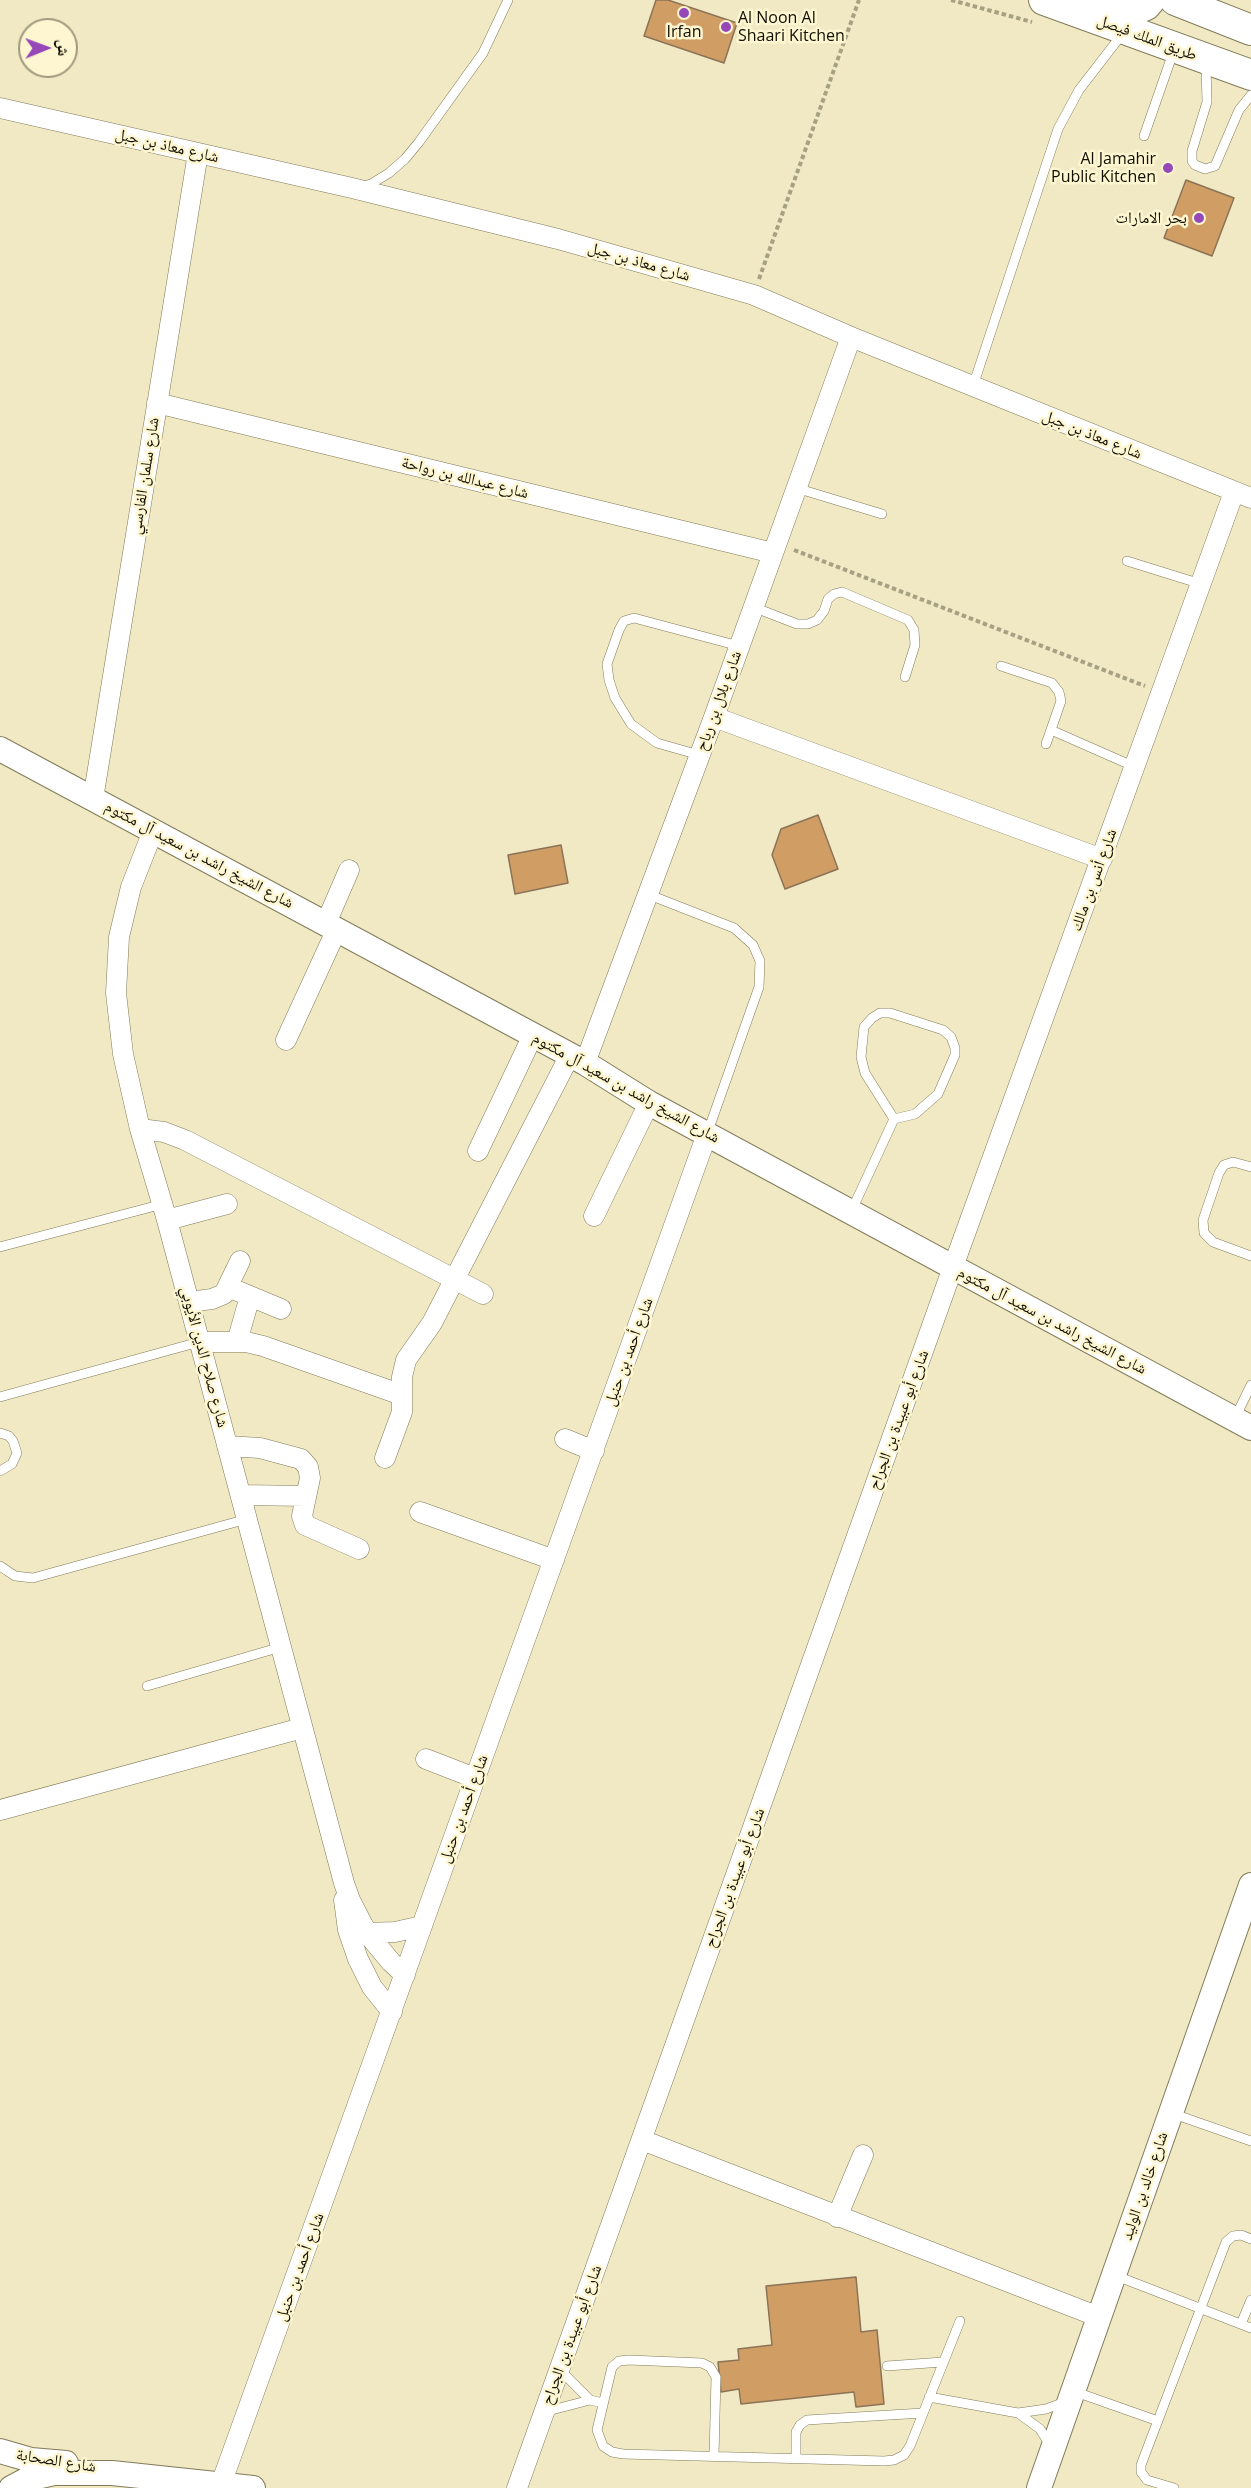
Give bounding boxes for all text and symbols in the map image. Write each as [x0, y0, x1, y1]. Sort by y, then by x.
marker: Irfan [677, 6, 691, 20]
place label: Al Noon Al Shaari Kitchen [738, 8, 845, 46]
street label: طريق الملك فيصل [1094, 11, 1200, 65]
north arrow [18, 18, 78, 78]
marker: Al Noon Al Shaari Kitchen [719, 20, 733, 34]
place label: Irfan [666, 22, 702, 42]
text: ش [53, 39, 75, 56]
street label: شارع معاذ بن جبل [113, 125, 221, 167]
place label: Al Jamahir Public Kitchen [1051, 149, 1156, 187]
marker: Al Jamahir Public Kitchen [1161, 161, 1175, 175]
place label: بحر الامارات [1116, 208, 1187, 228]
marker: بحر الامارات [1192, 211, 1206, 225]
street label: شارع معاذ بن جبل [586, 238, 692, 286]
street label: شارع معاذ بن جبل [1039, 406, 1145, 464]
street label: شارع سلمان الفارسي [126, 416, 164, 536]
street label: شارع عبدالله بن رواحة [400, 453, 530, 503]
street label: شارع بلال بن رباح [692, 648, 746, 754]
street label: شارع الشيخ راشد بن سعيد آل مكتوم [101, 797, 297, 913]
street label: شارع أنس بن مالك [1067, 826, 1121, 934]
street label: شارع الشيخ راشد بن سعيد آل مكتوم [529, 1028, 723, 1148]
street label: شارع الشيخ راشد بن سعيد آل مكتوم [954, 1263, 1150, 1379]
street label: شارع صلاح الدين الأيوبي [176, 1284, 232, 1430]
street label: شارع أحمد بن حنبل [601, 1295, 657, 1409]
street label: شارع أبو عبيدة بن الجراح [865, 1347, 933, 1493]
street label: شارع أحمد بن حنبل [436, 1752, 492, 1866]
street label: شارع أبو عبيدة بن الجراح [701, 1805, 769, 1951]
street label: شارع خالد بن الوليد [1117, 2129, 1173, 2243]
street label: شارع أحمد بن حنبل [272, 2210, 328, 2324]
street label: شارع أبو عبيدة بن الجراح [538, 2262, 606, 2408]
street label: شارع الصحابة [15, 2445, 97, 2477]

